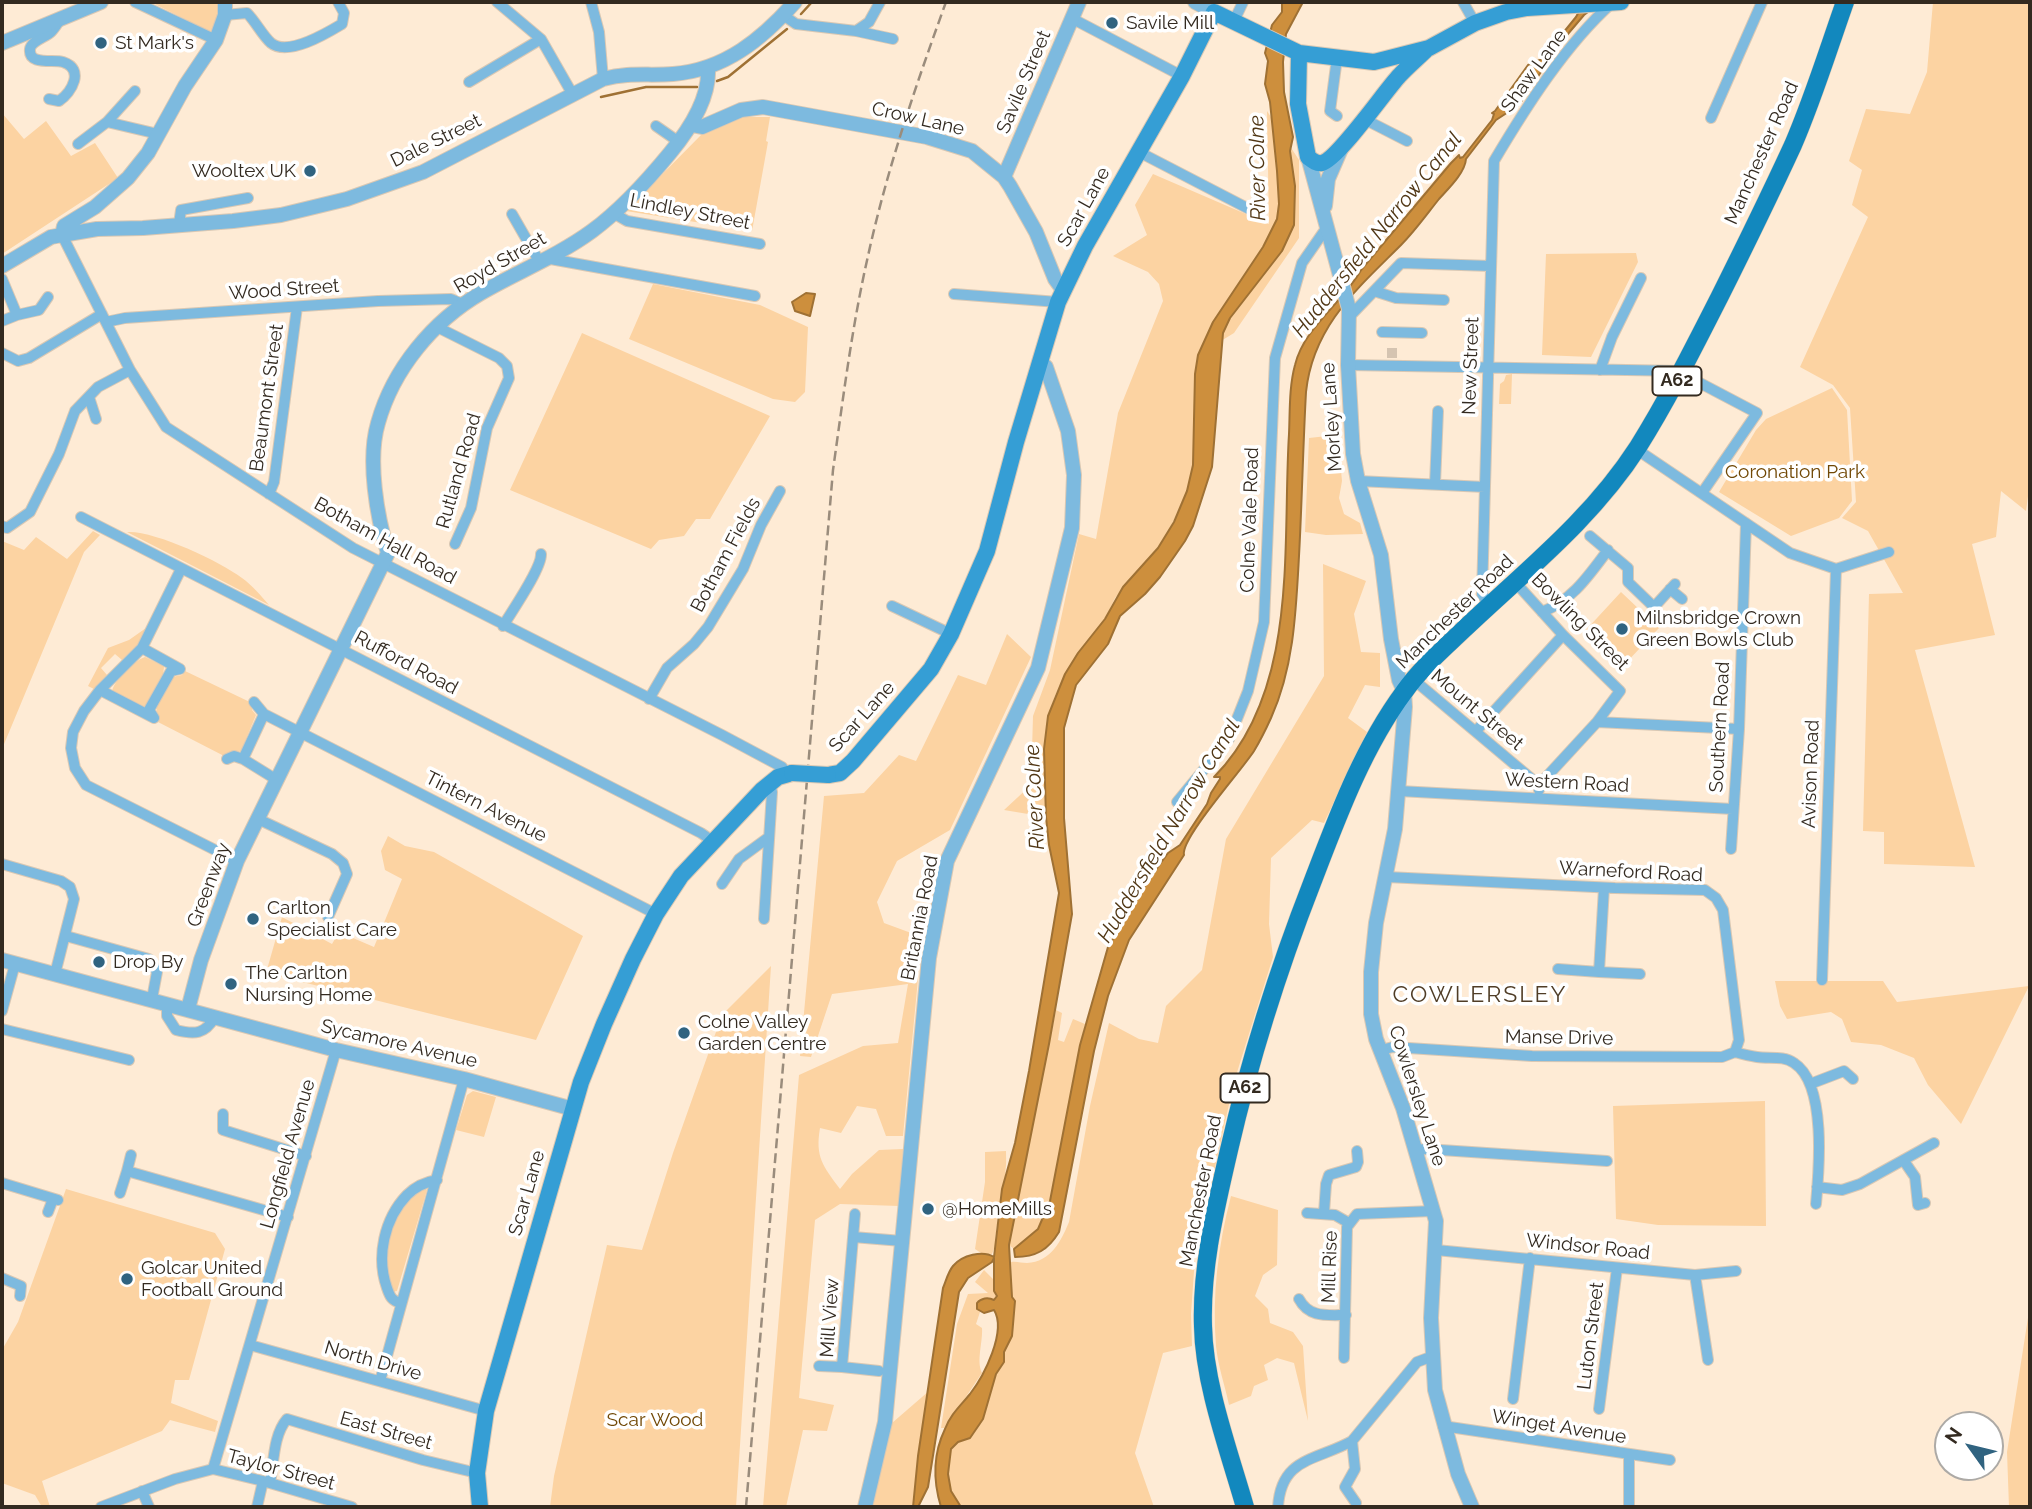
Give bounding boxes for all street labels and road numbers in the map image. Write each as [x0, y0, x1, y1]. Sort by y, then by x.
street label: Shaw Lane [1496, 25, 1572, 117]
street label: Savile Street [992, 27, 1056, 137]
street label: Manchester Road [1720, 78, 1804, 228]
street label: Crow Lane [869, 97, 967, 141]
street label: Dale Street [387, 109, 485, 173]
street label: Scar Lane [1053, 163, 1115, 251]
street label: Lindley Street [628, 189, 752, 235]
street label: Royd Street [450, 228, 550, 298]
street label: Wood Street [228, 275, 340, 305]
street label: New Street [1458, 316, 1484, 416]
street label: Beaumont Street [245, 323, 289, 473]
street label: Morley Lane [1317, 362, 1347, 472]
road number: A62 [1652, 366, 1702, 396]
street label: Rutland Road [432, 411, 486, 531]
street label: Colne Vale Road [1236, 447, 1264, 593]
street label: Botham Hall Road [310, 492, 460, 590]
street label: Botham Fields [686, 494, 766, 616]
street label: Manchester Road [1392, 550, 1518, 674]
street label: Bowling Street [1526, 568, 1634, 676]
street label: Rufford Road [350, 626, 462, 700]
street label: Southern Road [1705, 661, 1735, 793]
street label: Mount Street [1426, 665, 1528, 755]
street label: Scar Lane [824, 677, 900, 757]
street label: Avison Road [1798, 719, 1824, 829]
street label: Tintern Avenue [421, 767, 551, 847]
street label: Western Road [1504, 768, 1630, 798]
street label: Greenway [182, 840, 236, 930]
street label: Britannia Road [897, 853, 943, 983]
street label: Warneford Road [1559, 857, 1703, 887]
street label: Sycamore Avenue [319, 1015, 479, 1073]
street label: Cowlersley Lane [1384, 1023, 1450, 1169]
street label: Manse Drive [1505, 1026, 1613, 1050]
road number: A62 [1220, 1073, 1270, 1102]
street label: Longfield Avenue [256, 1077, 320, 1231]
street label: Manchester Road [1175, 1113, 1227, 1269]
street label: Scar Lane [504, 1148, 550, 1238]
street label: Windsor Road [1525, 1229, 1651, 1265]
street label: Mill Rise [1317, 1230, 1343, 1304]
street label: Mill View [816, 1278, 844, 1358]
street label: Luton Street [1573, 1281, 1609, 1391]
street label: North Drive [322, 1336, 424, 1386]
street label: Winget Avenue [1490, 1405, 1628, 1449]
street label: East Street [337, 1407, 435, 1455]
street label: Taylor Street [225, 1445, 337, 1495]

